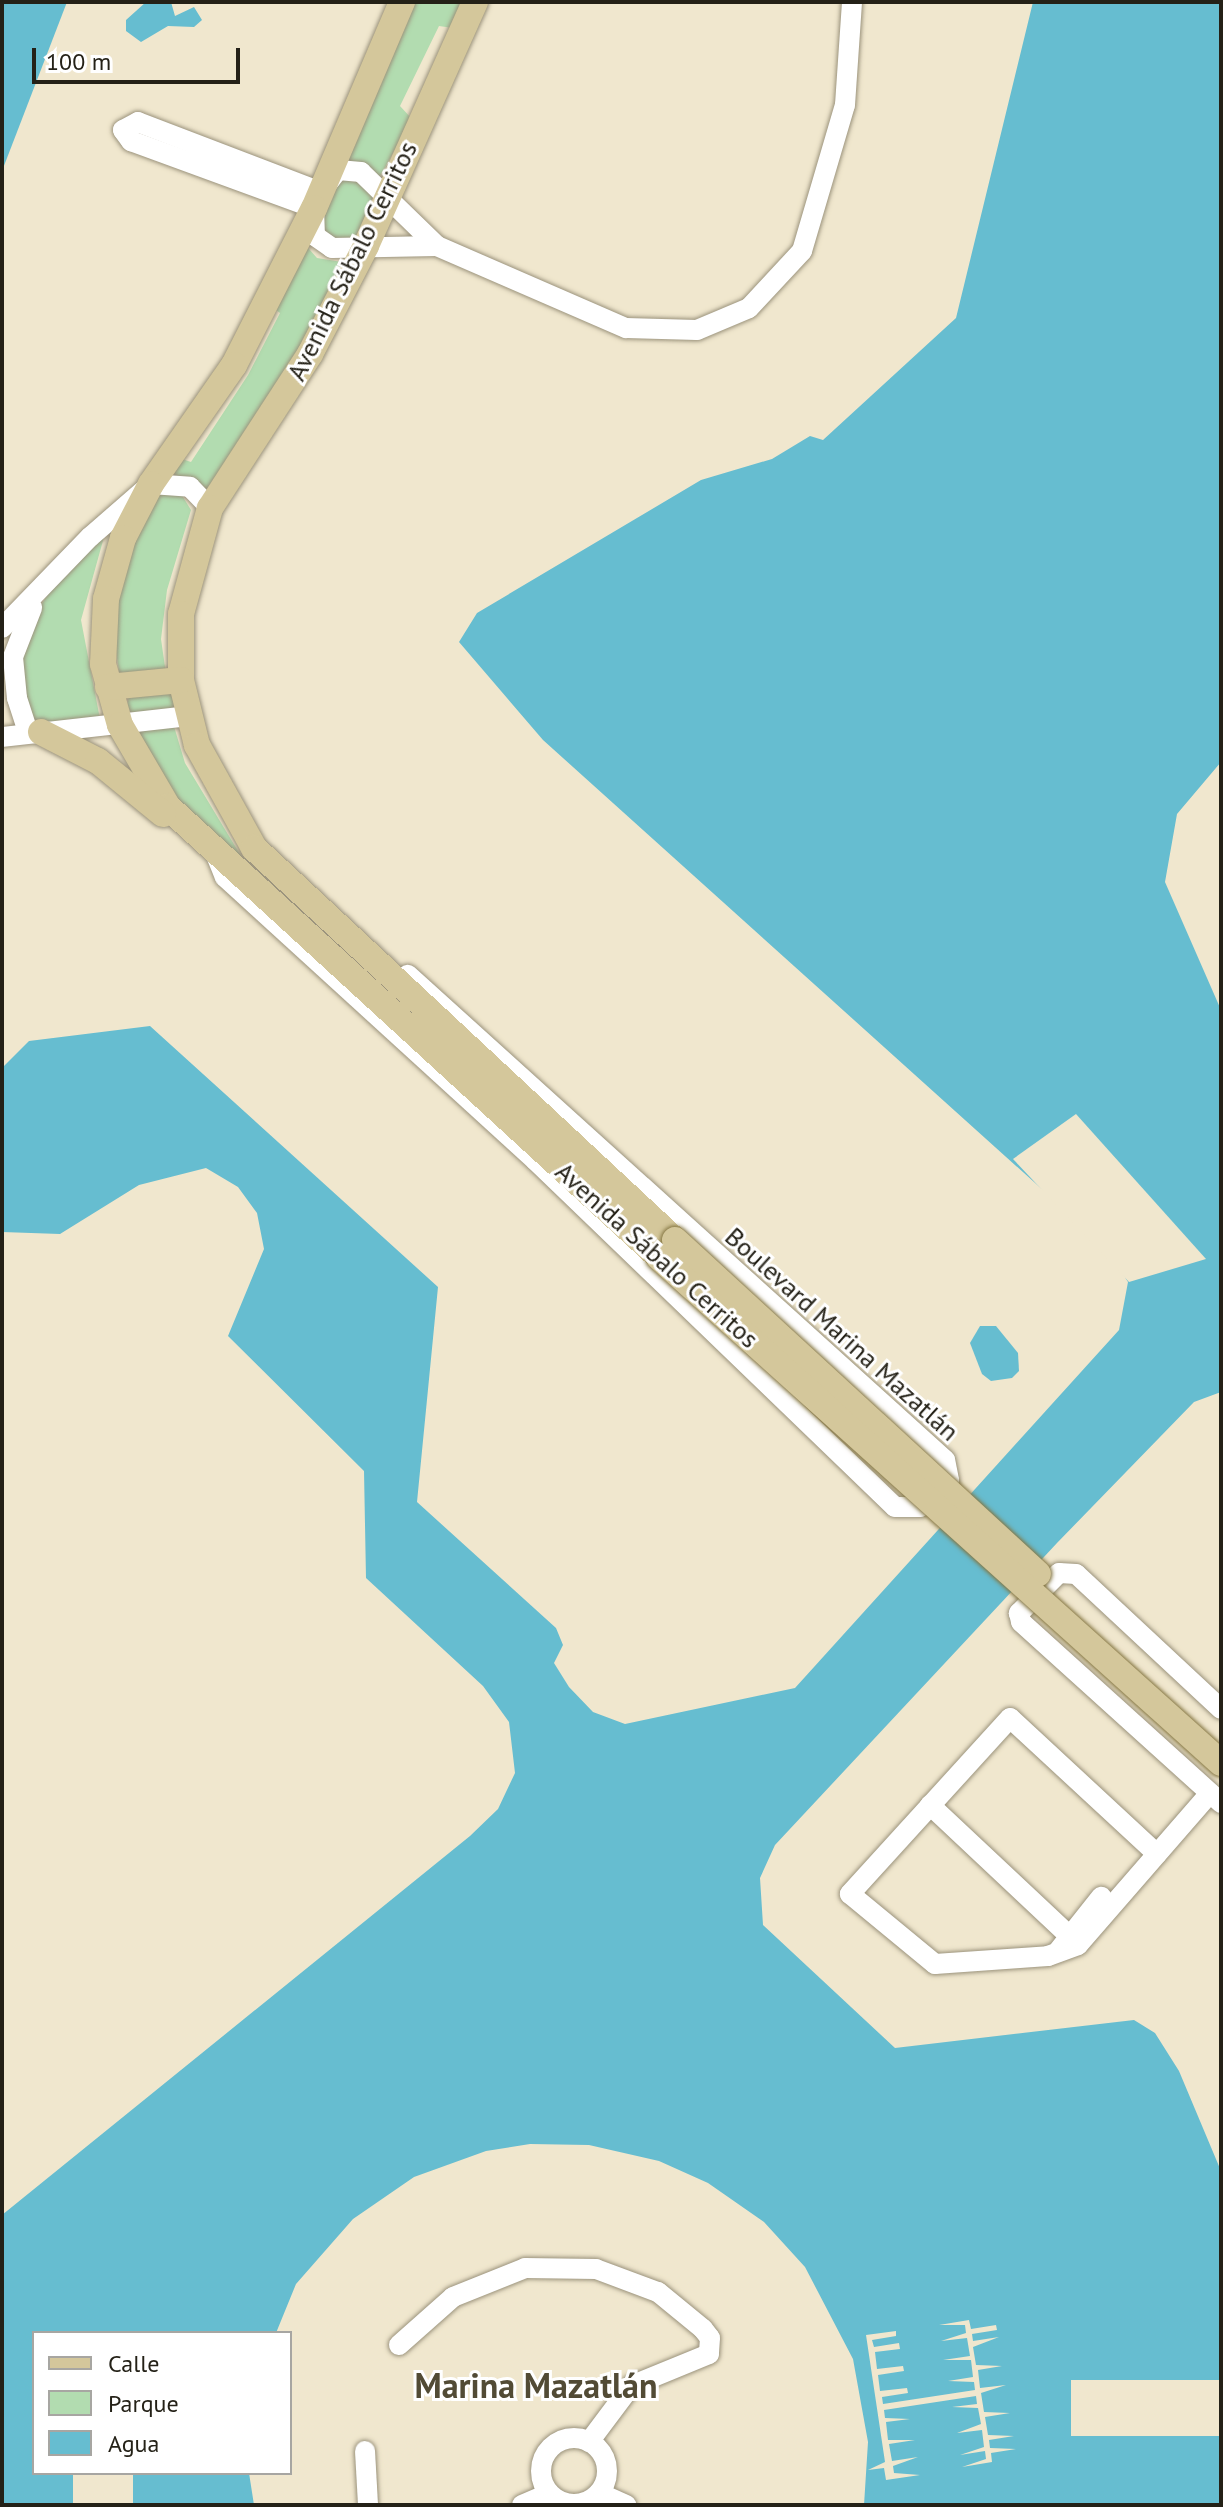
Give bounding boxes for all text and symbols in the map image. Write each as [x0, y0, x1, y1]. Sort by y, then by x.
scale bar [36, 32, 244, 82]
text: 100 m [46, 46, 111, 77]
street label: Avenida Sábalo Cerritos [281, 136, 423, 386]
street label: Avenida Sábalo Cerritos [549, 1156, 765, 1354]
street label: Boulevard Marina Mazatlán [719, 1221, 965, 1447]
legend [32, 2331, 292, 2475]
text: Calle [108, 2348, 159, 2379]
district label: Marina Mazatlán [415, 2366, 657, 2406]
text: Parque [108, 2388, 179, 2419]
text: Agua [108, 2428, 159, 2459]

